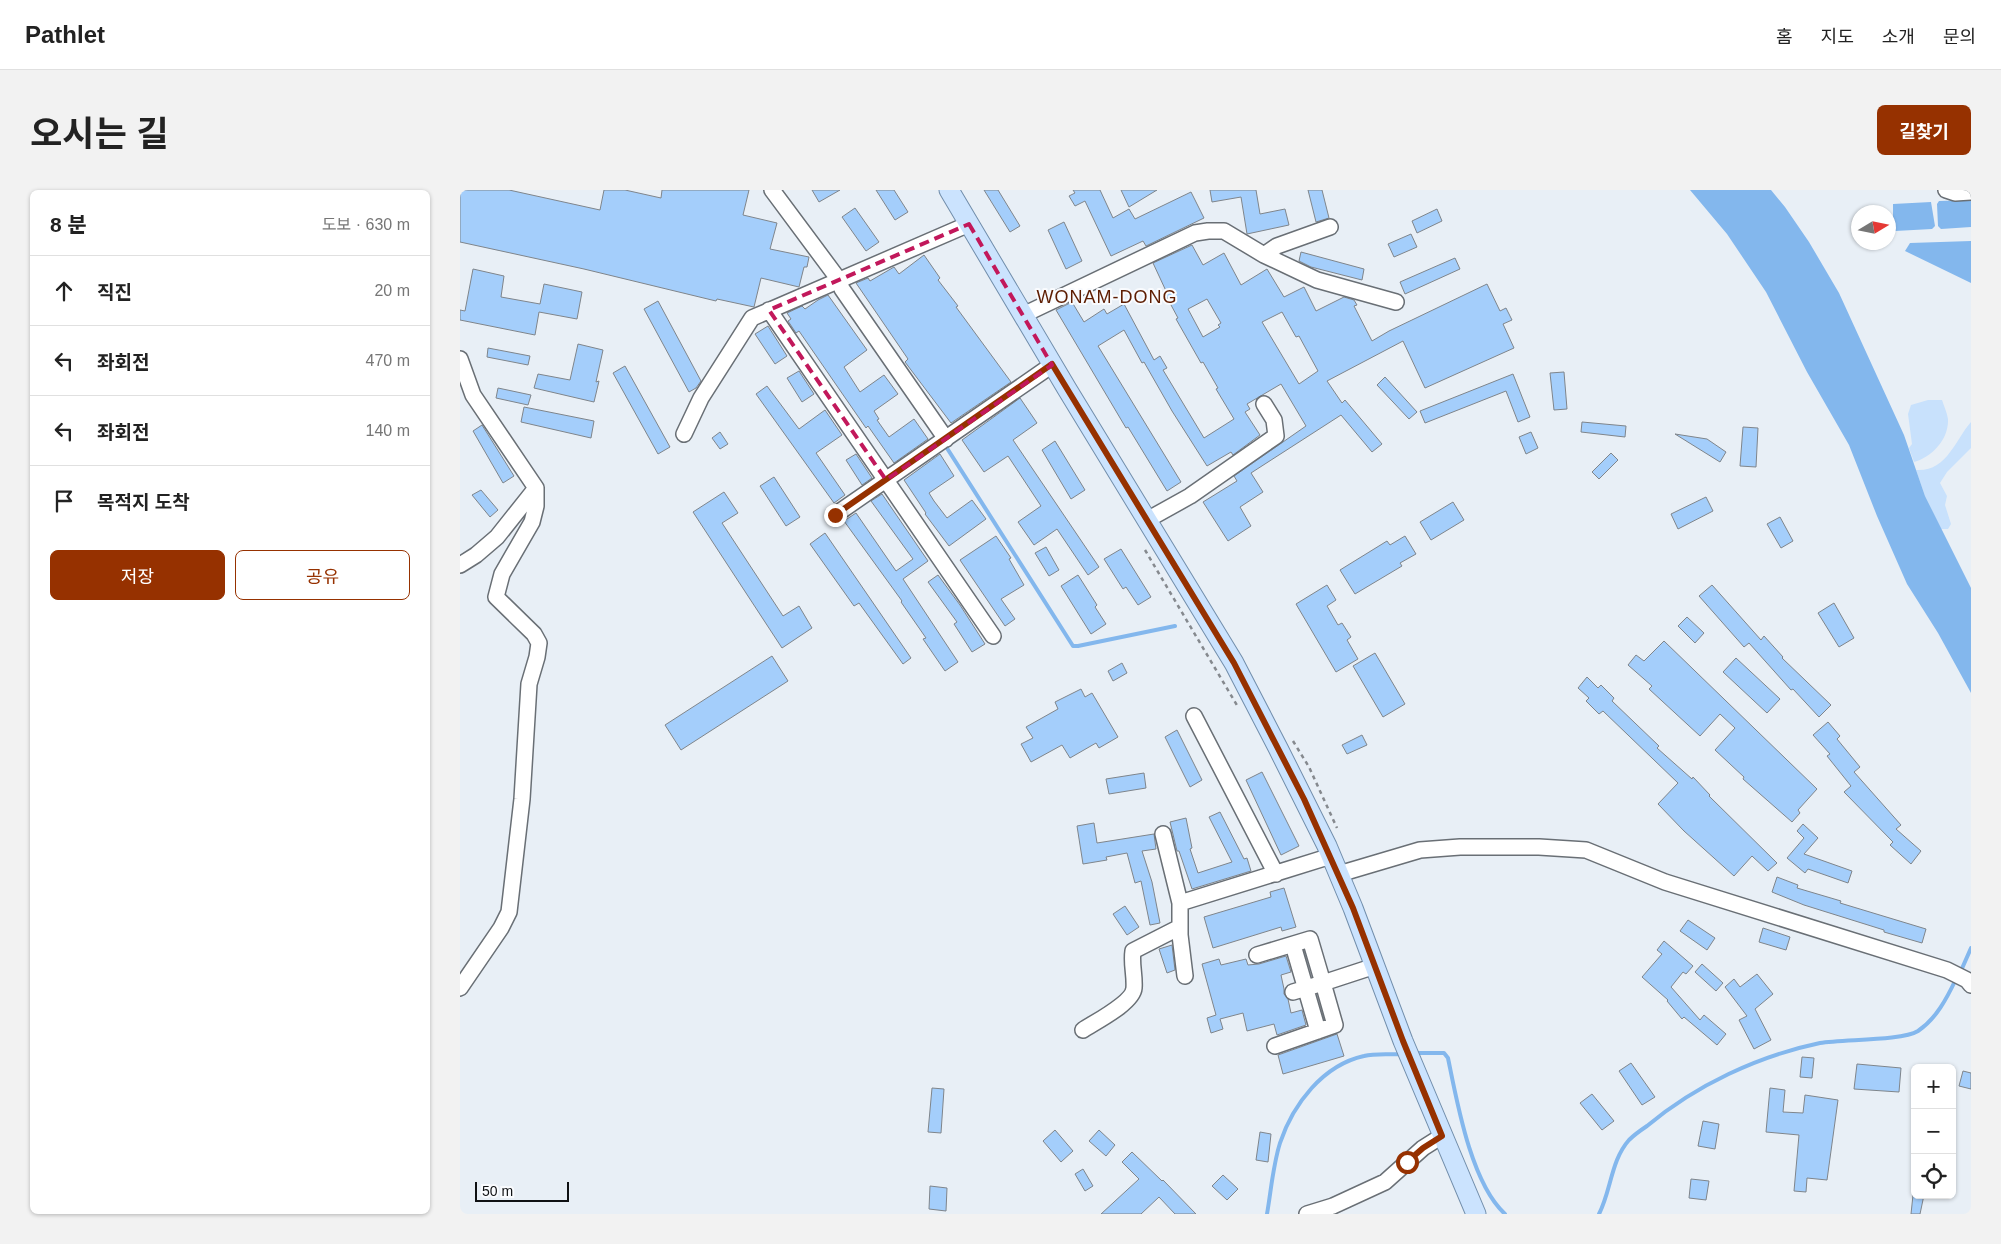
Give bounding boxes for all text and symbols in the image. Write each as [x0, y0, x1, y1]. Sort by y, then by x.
text: Pathlet [25, 21, 105, 48]
text: 홈 [1776, 27, 1793, 47]
text: 지도 [1821, 27, 1854, 47]
text: 소개 [1882, 27, 1915, 47]
text: 문의 [1943, 27, 1976, 47]
button: 길찾기 [1877, 105, 1971, 155]
text: 오시는 길 [30, 114, 169, 153]
north arrow [1851, 205, 1896, 250]
text: 8 분 [50, 213, 87, 236]
text: 도보 · 630 m [322, 216, 410, 233]
icon: ahead [50, 277, 78, 305]
text: 직진 [97, 282, 132, 303]
text: 20 m [374, 282, 410, 299]
district label: WONAM-DONG [1037, 287, 1177, 307]
icon: left [50, 347, 78, 375]
text: 좌회전 [97, 352, 149, 373]
text: 470 m [366, 352, 410, 369]
icon: left [50, 417, 78, 445]
text: 좌회전 [97, 422, 149, 443]
text: 140 m [366, 422, 410, 439]
icon: arrive [50, 487, 78, 515]
text: 목적지 도착 [97, 492, 190, 513]
route end [824, 504, 847, 527]
button: 저장 [50, 550, 225, 600]
button: 공유 [235, 550, 410, 600]
map controls [1911, 1064, 1956, 1199]
button: + [1911, 1064, 1956, 1109]
button: − [1911, 1109, 1956, 1154]
route start [1396, 1151, 1419, 1174]
button: locate [1911, 1154, 1956, 1199]
scale bar [475, 1179, 569, 1202]
text: 50 m [482, 1183, 513, 1199]

